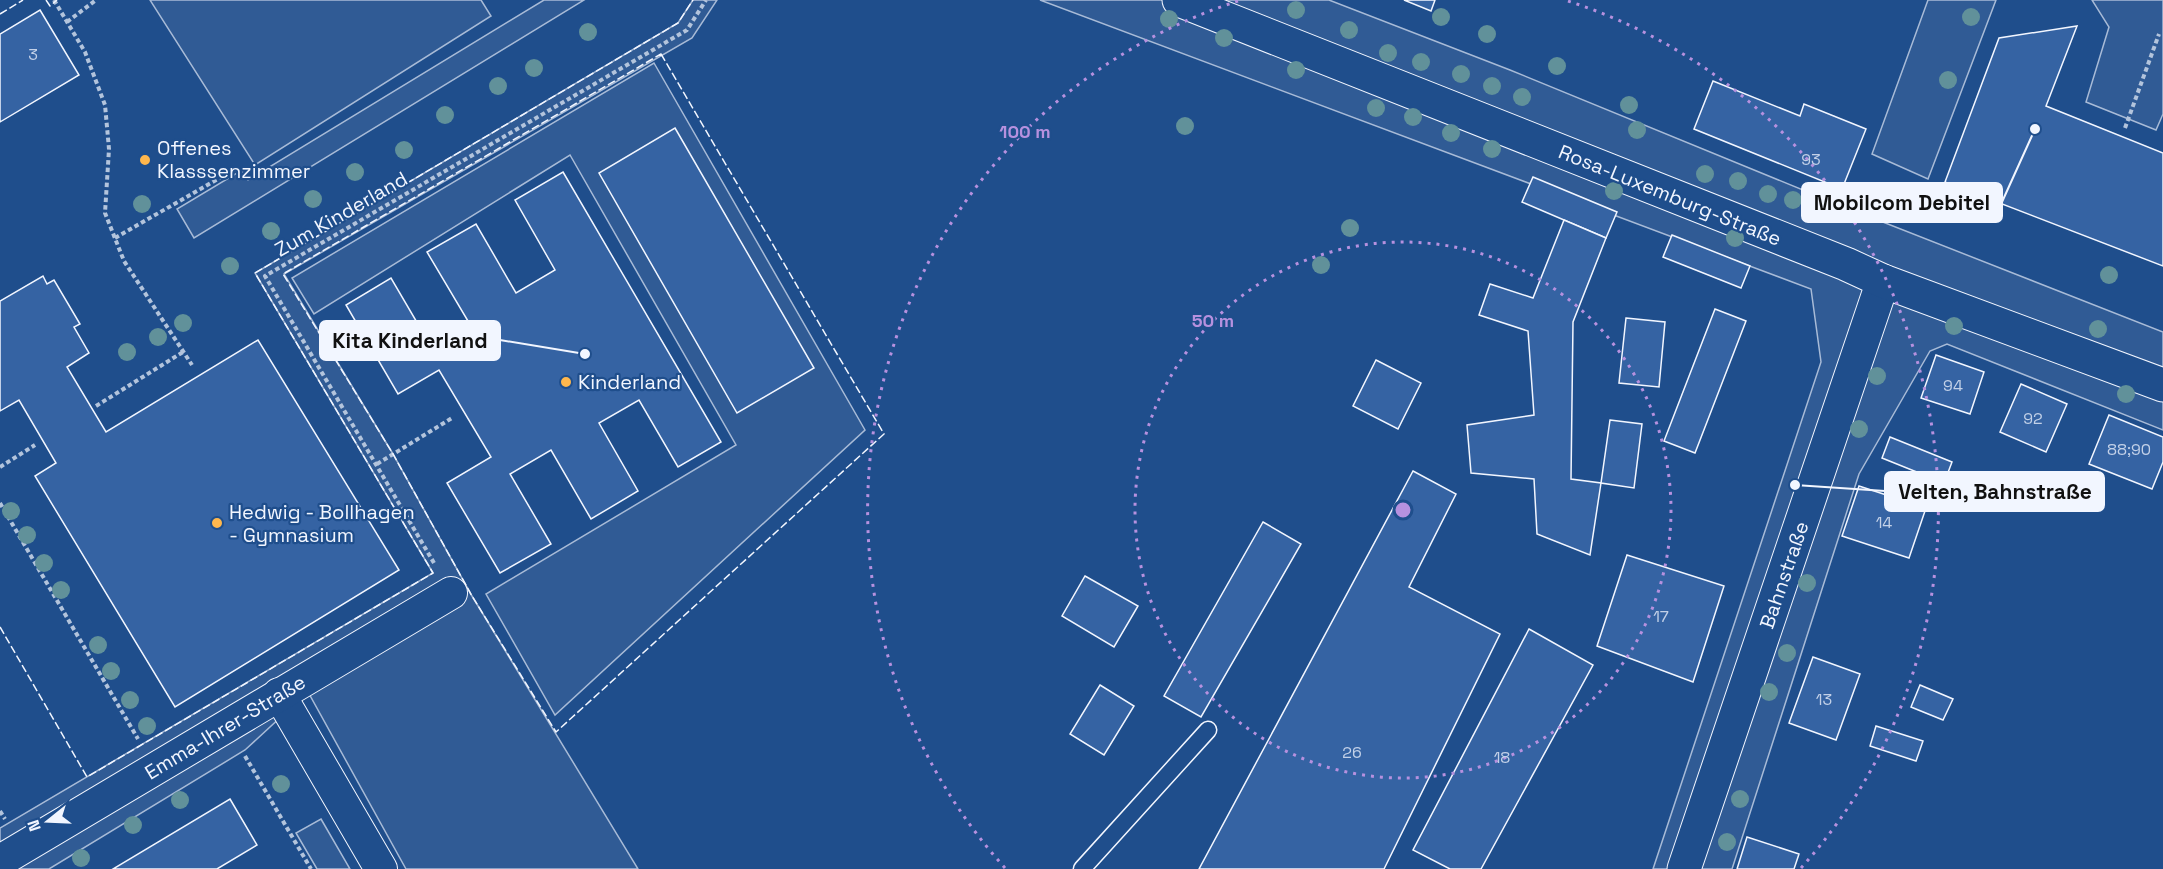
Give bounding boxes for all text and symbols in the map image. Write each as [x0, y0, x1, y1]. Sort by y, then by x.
house number: 3 [28, 44, 38, 65]
text: 100 m [999, 120, 1051, 143]
place label: Offenes Klasssenzimmer [157, 135, 310, 184]
street label: Rosa-Luxemburg-Straße [1555, 138, 1785, 252]
house number: 93 [1801, 149, 1821, 170]
marker: Offenes Klasssenzimmer [138, 153, 152, 167]
street label: Zum Kinderland [270, 165, 412, 263]
callout: Mobilcom Debitel [1802, 183, 2002, 222]
text: Mobilcom Debitel [1814, 189, 1990, 216]
text: 50 m [1192, 309, 1234, 332]
callout: Kita Kinderland [320, 321, 500, 360]
text: Kita Kinderland [332, 327, 488, 354]
place label: Kinderland [578, 369, 681, 395]
marker: Kinderland [559, 375, 573, 389]
house number: 94 [1943, 375, 1963, 396]
house number: 92 [2023, 408, 2043, 429]
house number: 88;90 [2107, 439, 2151, 460]
callout: Velten, Bahnstraße [1885, 472, 2104, 511]
text: Velten, Bahnstraße [1898, 478, 2092, 505]
place label: Hedwig - Bollhagen - Gymnasium [229, 499, 415, 548]
centre of rings [1393, 500, 1413, 520]
house number: 14 [1876, 512, 1892, 533]
marker: Hedwig - Bollhagen - Gymnasium [210, 516, 224, 530]
street label: Bahnstraße [1753, 518, 1815, 632]
house number: 17 [1653, 606, 1669, 627]
street label: Emma-Ihrer-Straße [140, 669, 310, 785]
house number: 13 [1816, 689, 1832, 710]
house number: 26 [1342, 742, 1362, 763]
house number: 18 [1494, 747, 1510, 768]
north arrow [18, 791, 78, 851]
text: N [23, 817, 46, 834]

